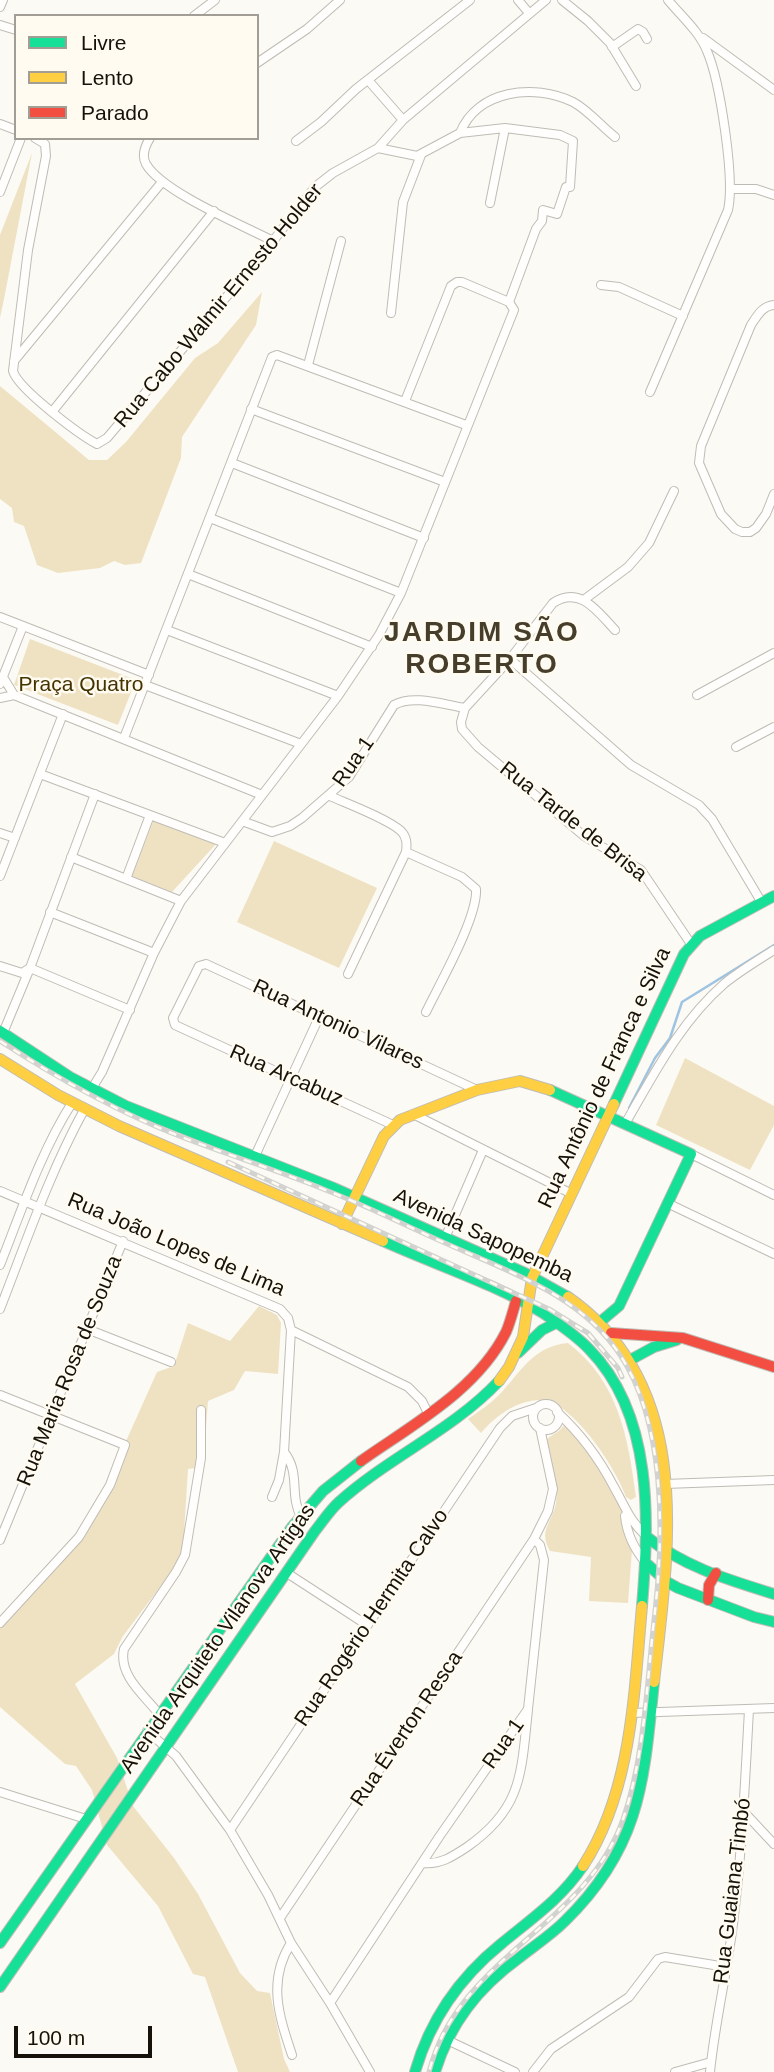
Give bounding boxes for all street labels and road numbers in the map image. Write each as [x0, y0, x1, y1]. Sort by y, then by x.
street label: Rua Cabo Walmir Ernesto Holder [109, 179, 329, 433]
street label: Rua 1 [328, 732, 380, 792]
street label: Rua Tarde de Brisa [494, 757, 652, 887]
street label: Rua Antônio de Franca e Silva [533, 944, 677, 1212]
street label: Rua Antonio Vilares [249, 974, 427, 1076]
street label: Rua Arcabuz [225, 1040, 347, 1112]
street label: Avenida Sapopemba [389, 1183, 577, 1289]
street label: Rua João Lopes de Lima [64, 1188, 288, 1302]
street label: Rua Maria Rosa de Souza [12, 1252, 128, 1490]
street label: Avenida Arquiteto Vilanova Artigas [115, 1500, 321, 1778]
street label: Rua Rogério Hermita Calvo [290, 1505, 454, 1731]
street label: Rua Éverton Resca [346, 1646, 468, 1812]
street label: Rua 1 [478, 1714, 530, 1774]
street label: Rua Guaiana Timbó [709, 1797, 757, 1985]

